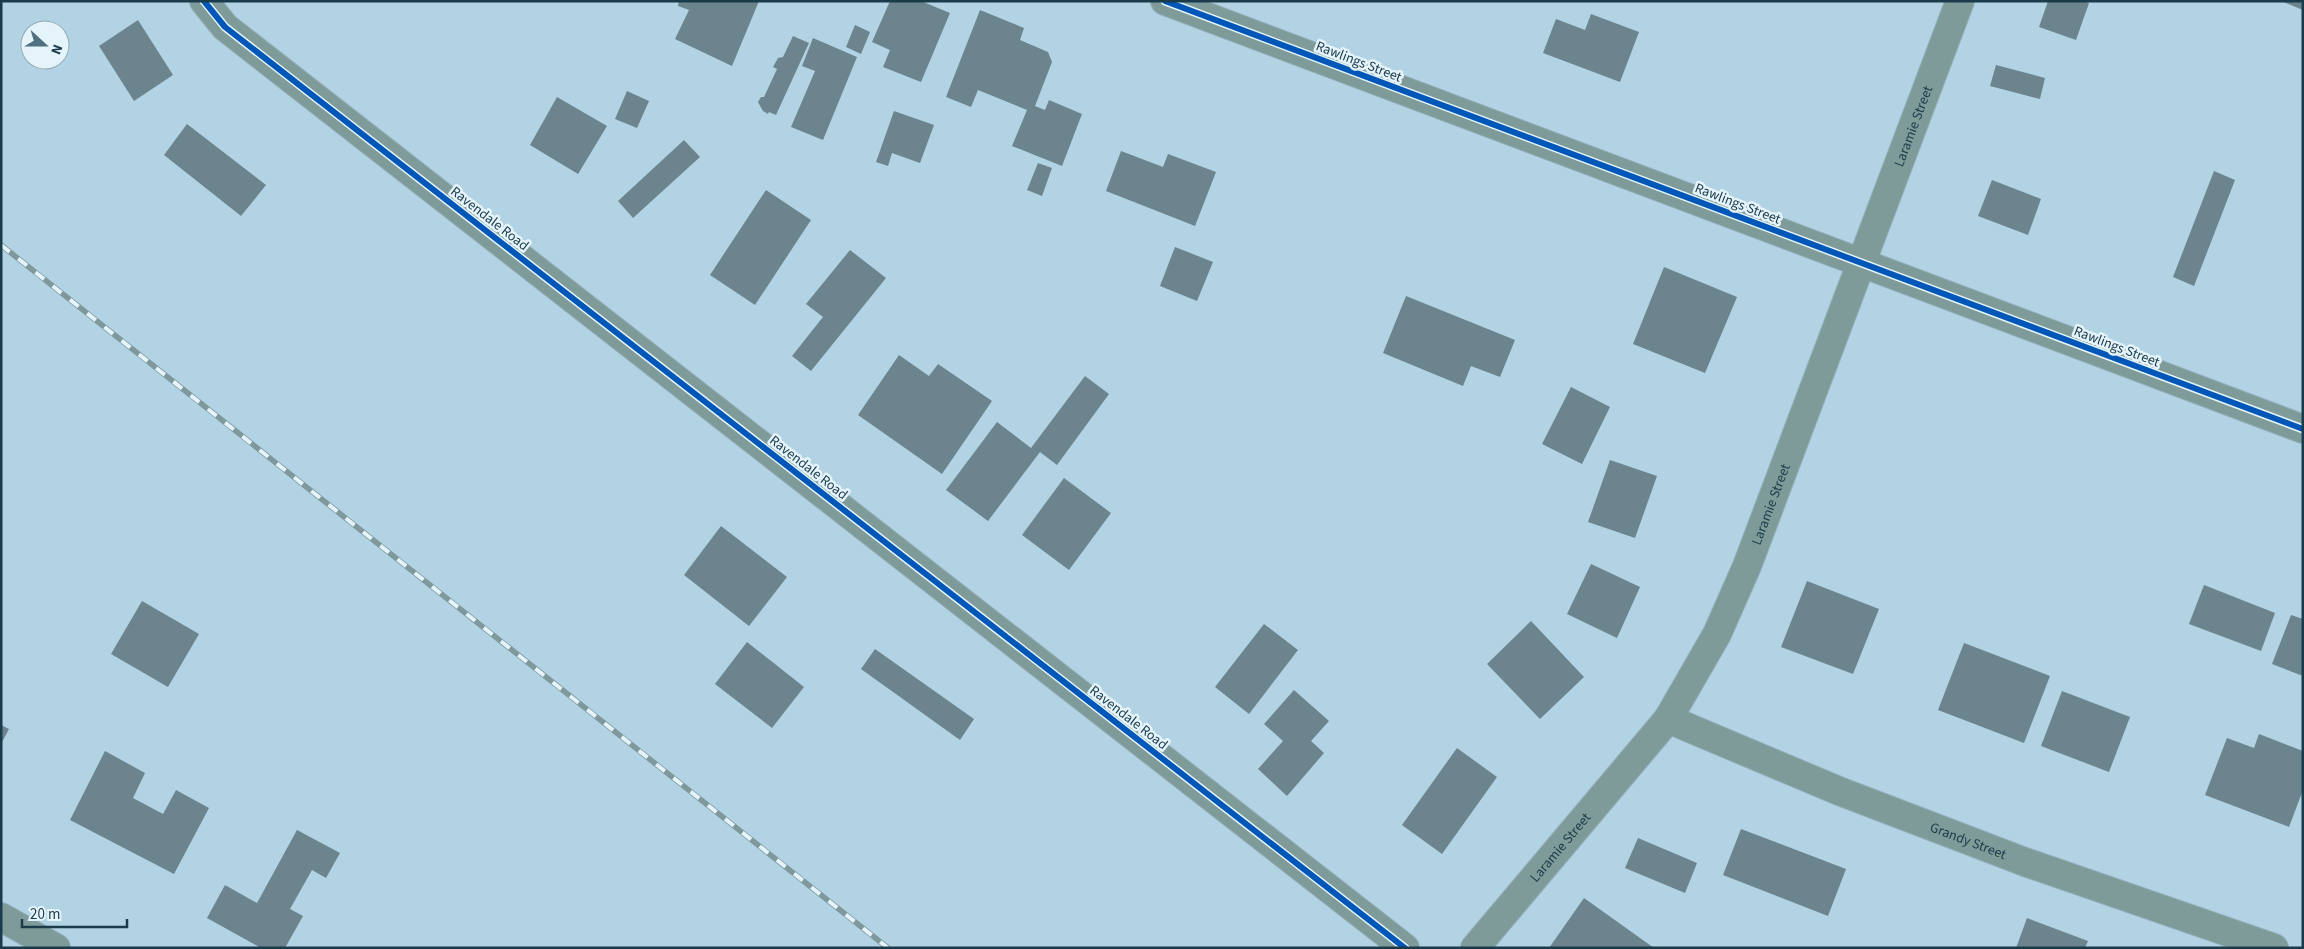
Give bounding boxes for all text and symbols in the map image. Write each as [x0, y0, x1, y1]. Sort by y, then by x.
north arrow [20, 20, 70, 70]
street label: Rawlings Street [1313, 36, 1405, 88]
text: N [45, 41, 67, 57]
street label: Laramie Street [1889, 83, 1938, 170]
street label: Rawlings Street [1692, 178, 1784, 230]
street label: Ravendale Road [446, 182, 533, 256]
street label: Rawlings Street [2071, 321, 2163, 373]
street label: Ravendale Road [765, 431, 852, 505]
street label: Laramie Street [1747, 461, 1796, 548]
street label: Ravendale Road [1085, 681, 1172, 755]
street label: Laramie Street [1526, 808, 1596, 887]
street label: Grandy Street [1927, 818, 2009, 865]
scale bar [22, 896, 128, 928]
text: 20 m [30, 904, 60, 925]

